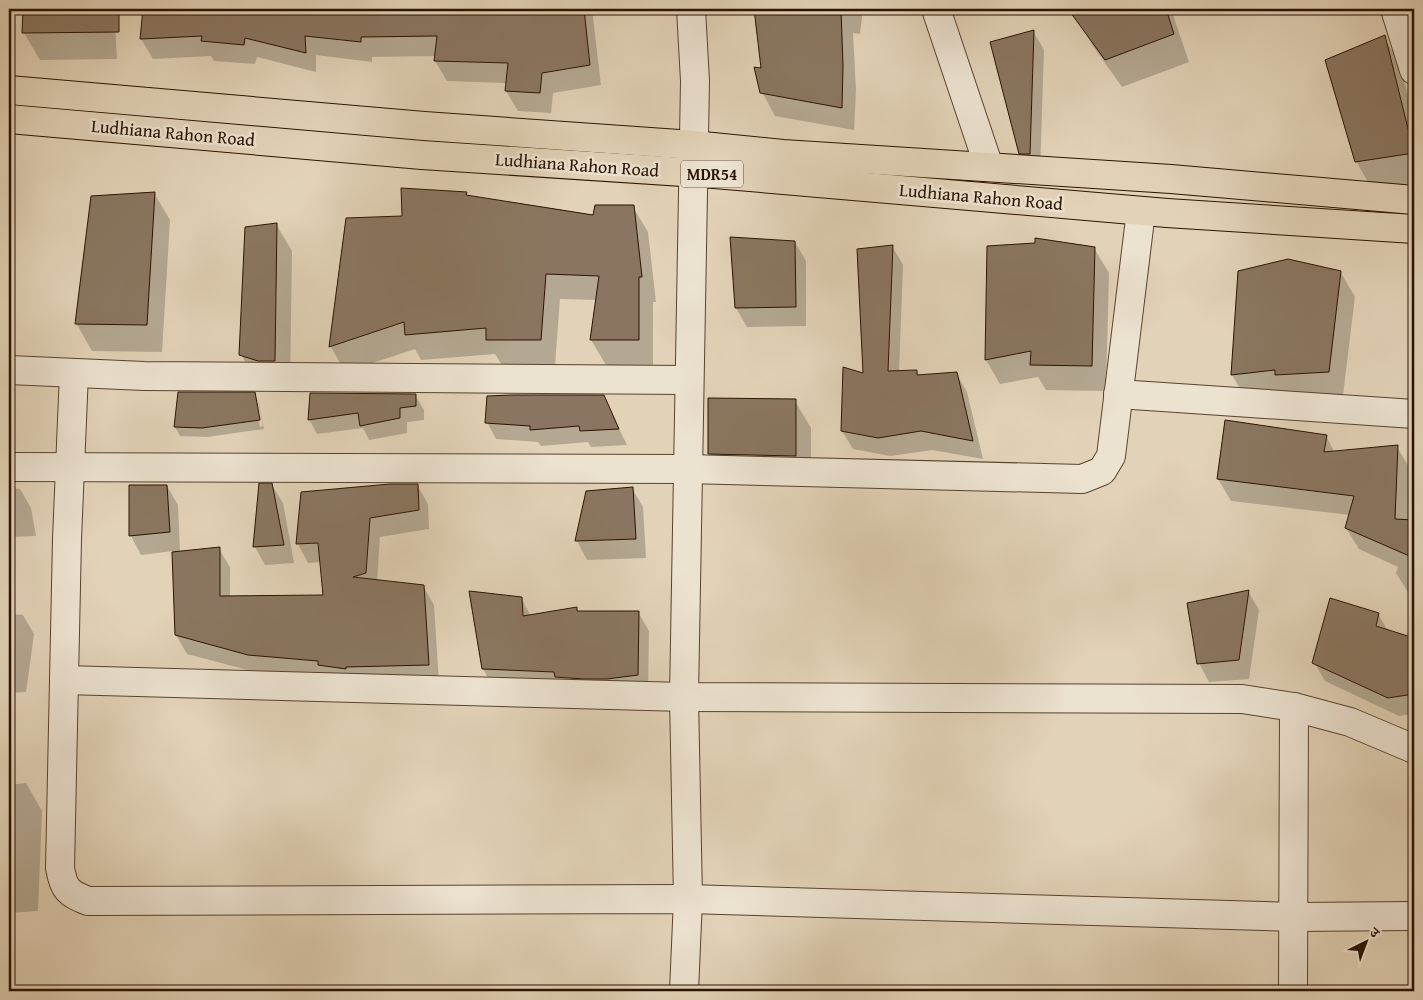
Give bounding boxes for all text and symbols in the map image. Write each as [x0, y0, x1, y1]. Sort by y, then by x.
street label: Ludhiana Rahon Road [90, 112, 256, 153]
street label: Ludhiana Rahon Road [494, 145, 660, 184]
road number: MDR54 [681, 160, 743, 188]
street label: Ludhiana Rahon Road [898, 176, 1064, 217]
north arrow [1340, 918, 1390, 968]
text: उ [1365, 922, 1385, 943]

